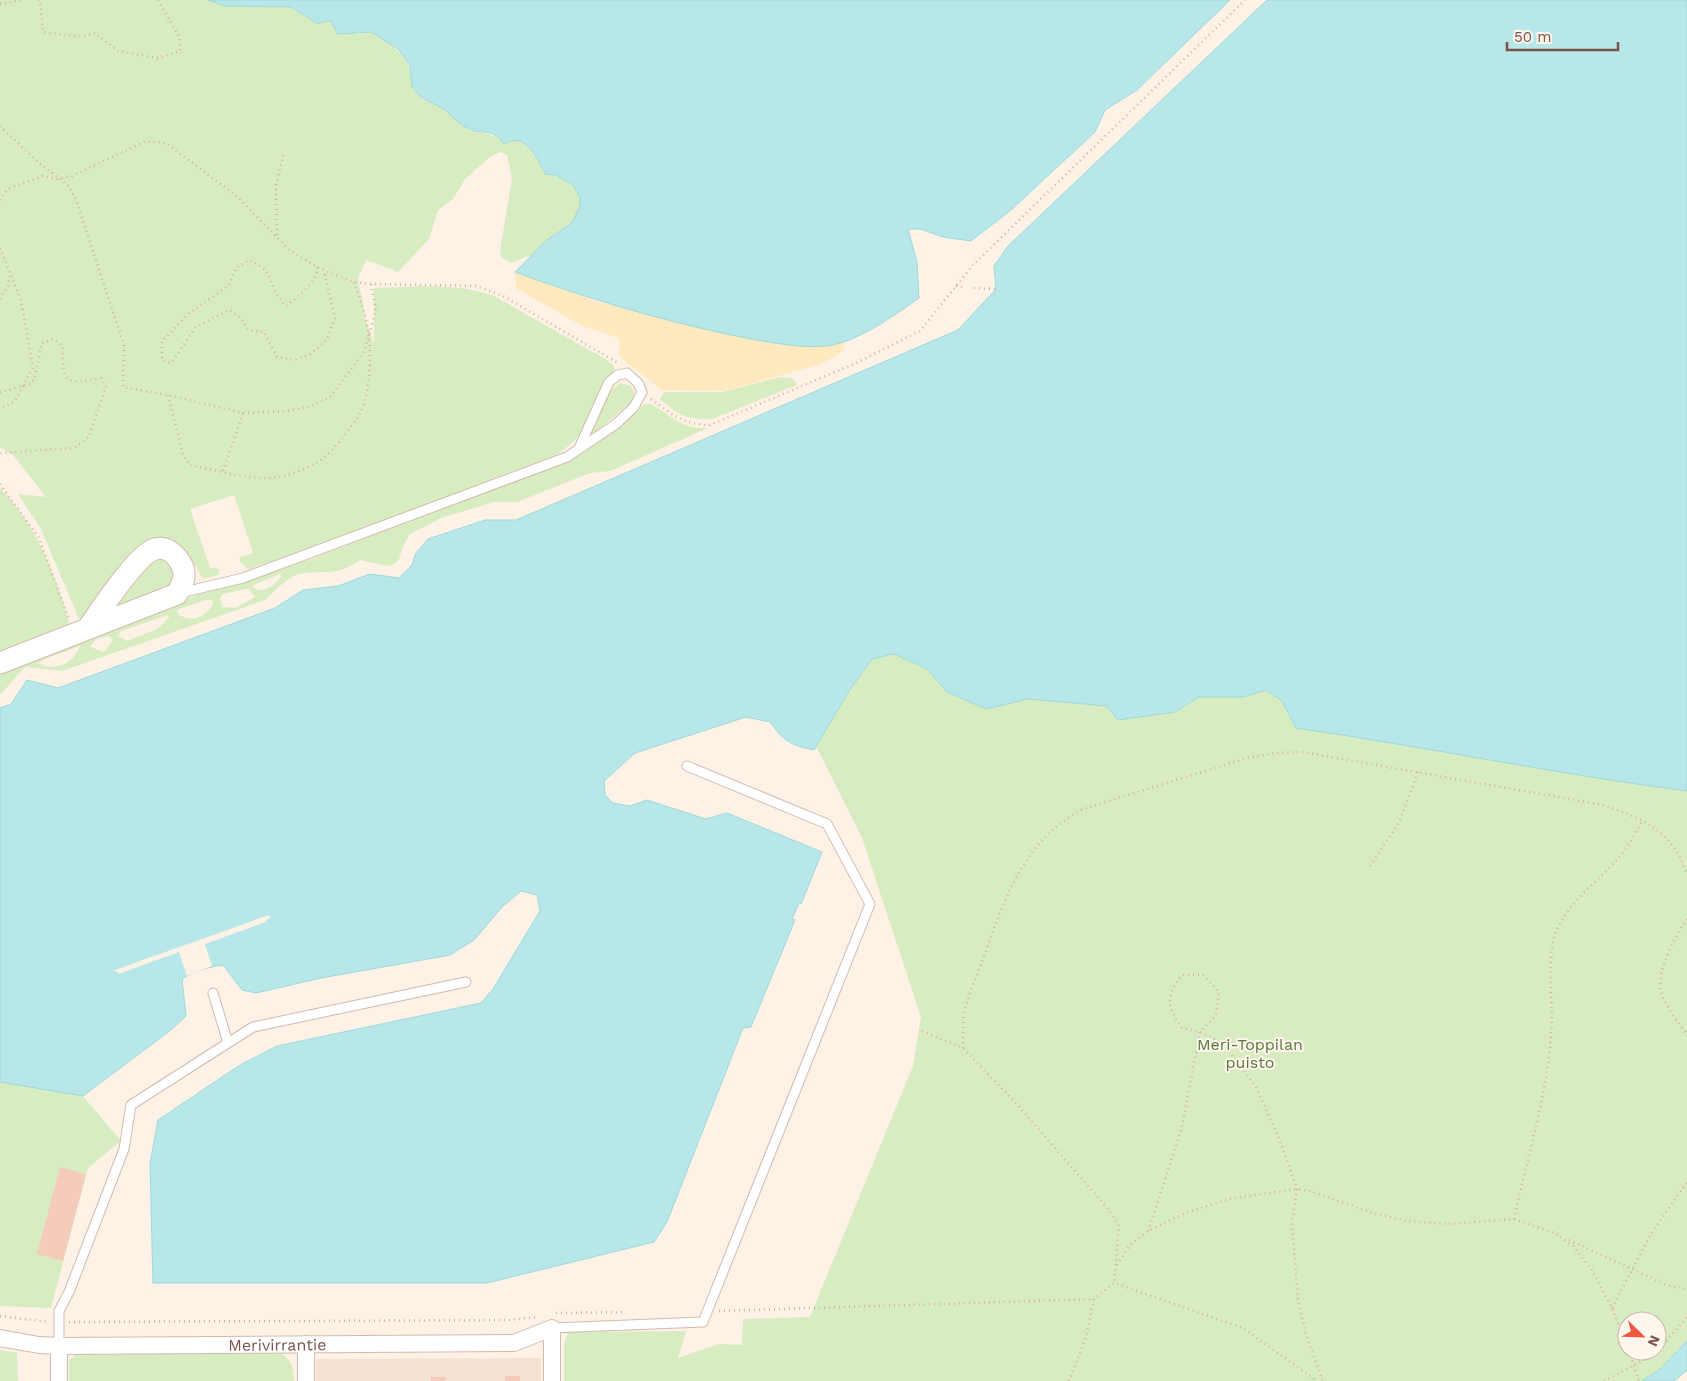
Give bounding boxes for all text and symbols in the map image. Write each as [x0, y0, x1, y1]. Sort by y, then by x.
scale bar [1507, 20, 1618, 52]
text: 50 m [1514, 28, 1551, 46]
park label: Meri-Toppilan puisto [1197, 1035, 1303, 1072]
north arrow [1617, 1311, 1667, 1361]
text: N [1645, 1333, 1663, 1349]
street label: Merivirrantie [228, 1335, 326, 1354]

